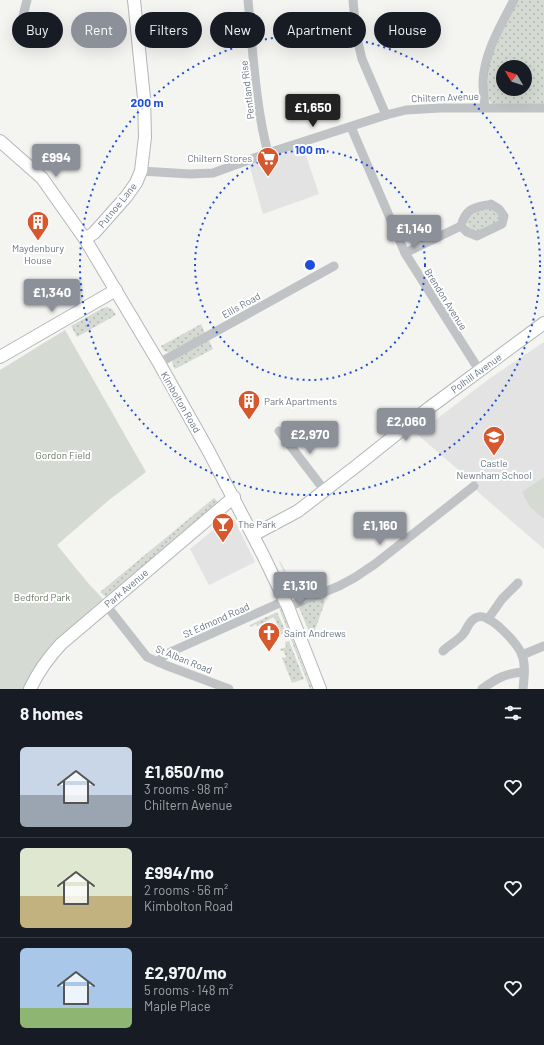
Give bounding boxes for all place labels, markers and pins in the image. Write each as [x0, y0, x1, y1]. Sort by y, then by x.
pin: £1,650 [280, 94, 346, 128]
pin: £994 [32, 144, 80, 178]
supermarket icon: Chiltern Stores [255, 145, 281, 178]
place label: Chiltern Stores [187, 152, 252, 164]
building icon: Maydenbury House [25, 209, 51, 242]
pin: £1,140 [381, 215, 447, 249]
place label: Maydenbury House [12, 242, 64, 266]
centre of rings [303, 258, 317, 272]
pin: £1,340 [19, 279, 85, 313]
building icon: Park Apartments [236, 388, 262, 421]
place label: Park Apartments [264, 395, 337, 407]
pin: £2,060 [373, 408, 439, 442]
pin: £2,970 [277, 421, 343, 455]
school or university icon: Castle Newnham School [481, 424, 507, 457]
place label: Castle Newnham School [457, 457, 531, 481]
bar icon: The Park [210, 511, 236, 544]
pin: £1,160 [347, 512, 413, 546]
place label: The Park [238, 518, 276, 530]
pin: £1,310 [267, 572, 333, 606]
church icon: Saint Andrews [256, 620, 282, 653]
place label: Saint Andrews [284, 627, 346, 639]

